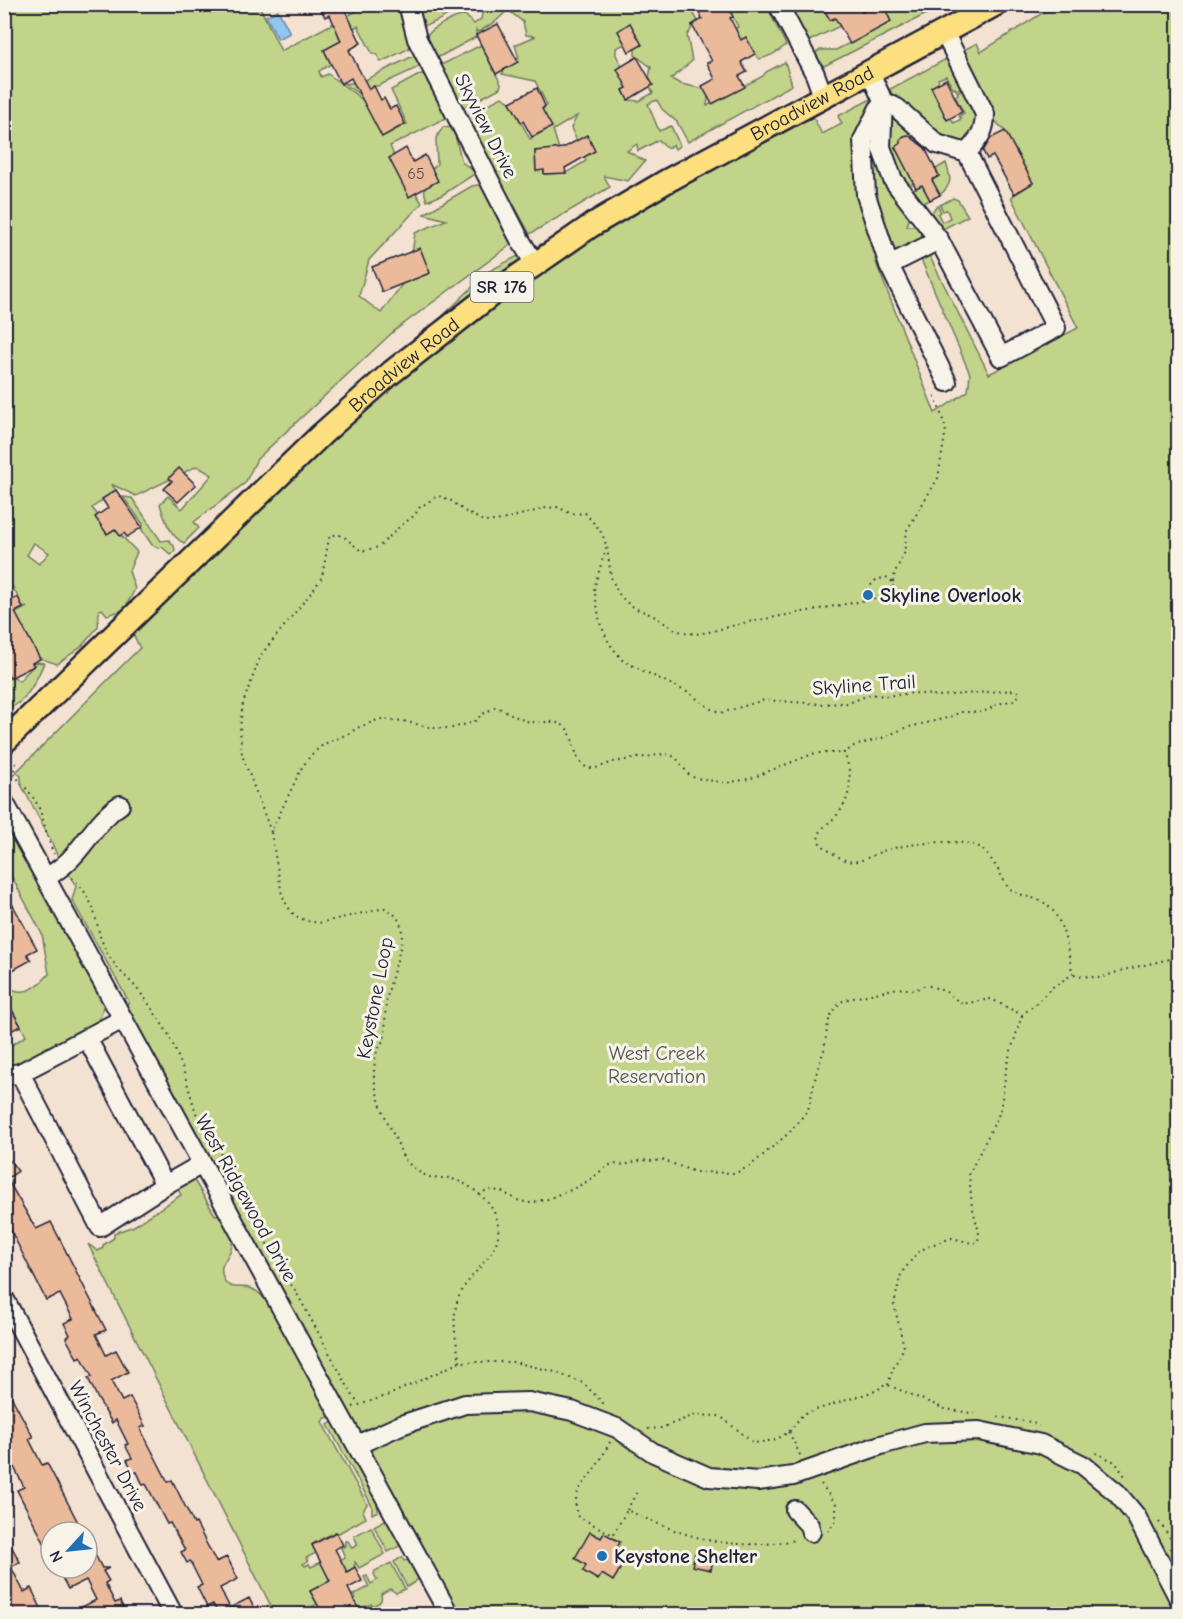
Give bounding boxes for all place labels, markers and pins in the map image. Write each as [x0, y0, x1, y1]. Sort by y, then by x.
place label: Skyline Overlook [880, 584, 1021, 607]
marker: Skyline Overlook [861, 588, 875, 602]
place label: Keystone Shelter [614, 1545, 757, 1568]
marker: Keystone Shelter [595, 1549, 609, 1563]

